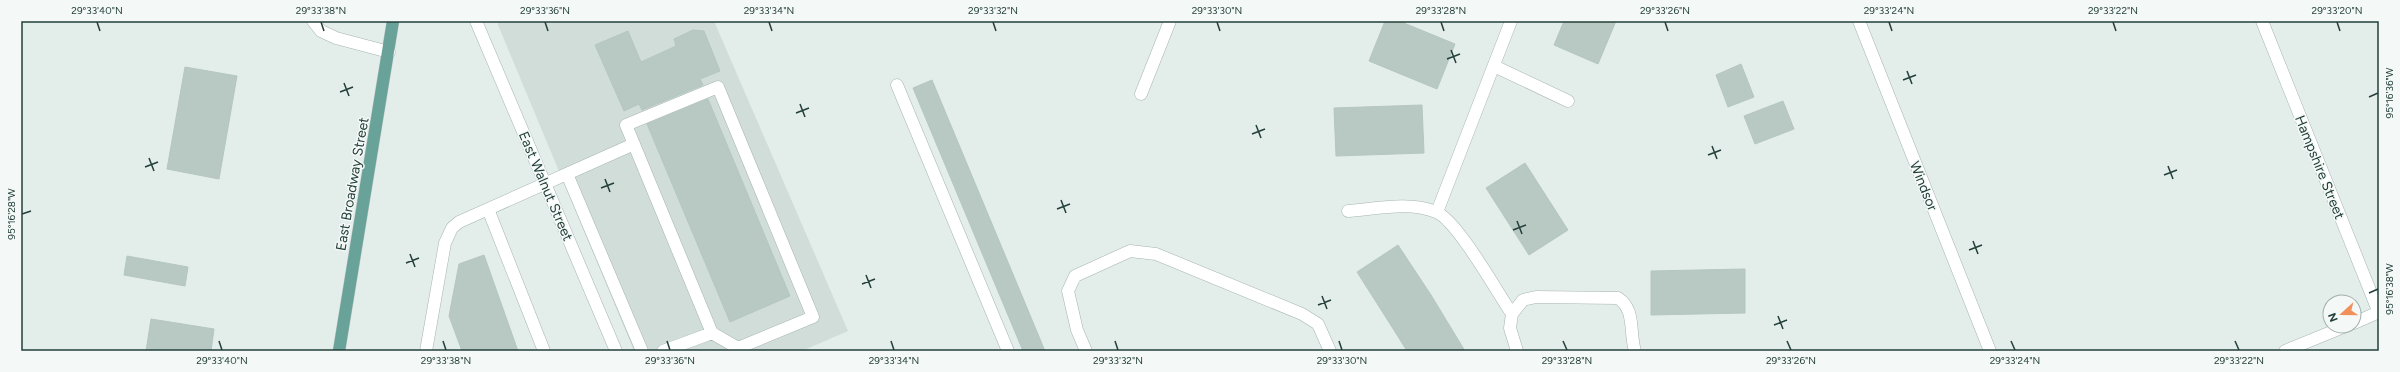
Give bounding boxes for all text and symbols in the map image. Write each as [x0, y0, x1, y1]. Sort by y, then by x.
text: 29°33'40"N [71, 4, 123, 17]
text: 29°33'38"N [296, 4, 346, 17]
text: 29°33'36"N [520, 4, 570, 17]
text: 29°33'34"N [744, 4, 794, 17]
text: 29°33'32"N [968, 4, 1018, 17]
text: 29°33'30"N [1192, 4, 1242, 17]
text: 29°33'28"N [1416, 4, 1466, 17]
text: 29°33'26"N [1640, 4, 1690, 17]
text: 29°33'24"N [1864, 4, 1914, 17]
text: 29°33'22"N [2088, 4, 2138, 17]
text: 29°33'20"N [2312, 4, 2362, 17]
text: 95°16'36"W [2383, 67, 2396, 118]
street label: Hampshire Street [2291, 113, 2348, 222]
street label: East Broadway Street [332, 116, 373, 252]
street label: East Walnut Street [515, 129, 576, 244]
street label: Windsor [1906, 159, 1941, 214]
text: 95°16'28"W [5, 188, 18, 240]
text: 95°16'38"W [2383, 263, 2396, 315]
north arrow [2322, 294, 2362, 334]
text: N [2326, 311, 2341, 324]
text: 29°33'40"N [196, 354, 248, 367]
text: 29°33'38"N [421, 354, 471, 367]
text: 29°33'36"N [645, 354, 695, 367]
text: 29°33'34"N [869, 354, 919, 367]
text: 29°33'32"N [1093, 354, 1143, 367]
text: 29°33'30"N [1317, 354, 1367, 367]
text: 29°33'28"N [1542, 354, 1592, 367]
text: 29°33'26"N [1766, 354, 1816, 367]
text: 29°33'24"N [1990, 354, 2040, 367]
text: 29°33'22"N [2214, 354, 2264, 367]

